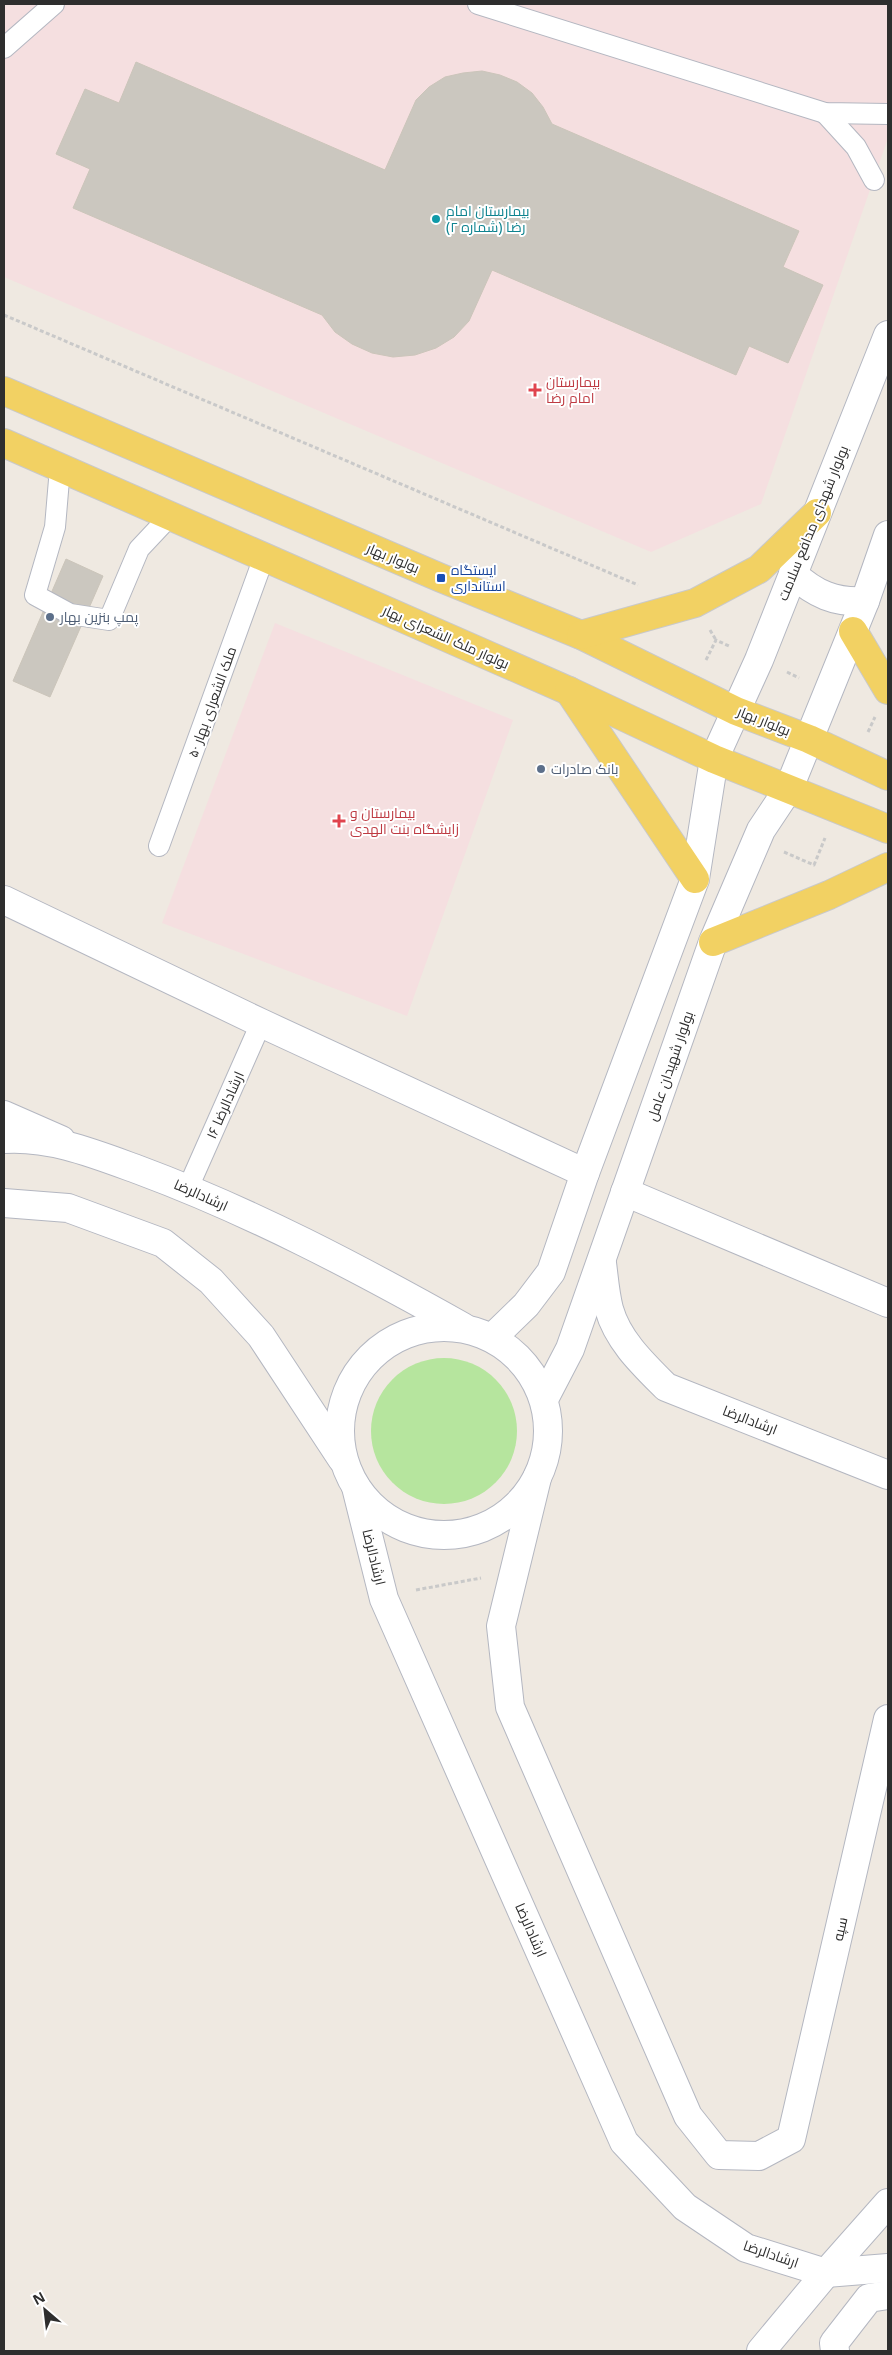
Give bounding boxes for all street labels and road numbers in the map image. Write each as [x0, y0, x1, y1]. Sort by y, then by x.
street label: بولوار شهدای مدافع سلامت [773, 442, 852, 603]
street label: بولوار بهار [363, 538, 423, 577]
street label: بولوار ملک الشعرای بهار [379, 600, 513, 673]
street label: ملک الشعرای بهار ۵۰ [183, 644, 240, 760]
street label: بولوار بهار [734, 701, 794, 740]
street label: بولوار شهیدان عامل [642, 1008, 697, 1123]
street label: ارشادالرضا ۱۶ [201, 1068, 248, 1142]
street label: ارشادالرضا [171, 1174, 231, 1215]
street label: ارشادالرضا [720, 1400, 780, 1439]
street label: ارشادالرضا [358, 1527, 391, 1587]
street label: ارشادالرضا [511, 1900, 552, 1960]
street label: سپه [828, 1915, 852, 1943]
street label: ارشادالرضا [741, 2235, 801, 2272]

